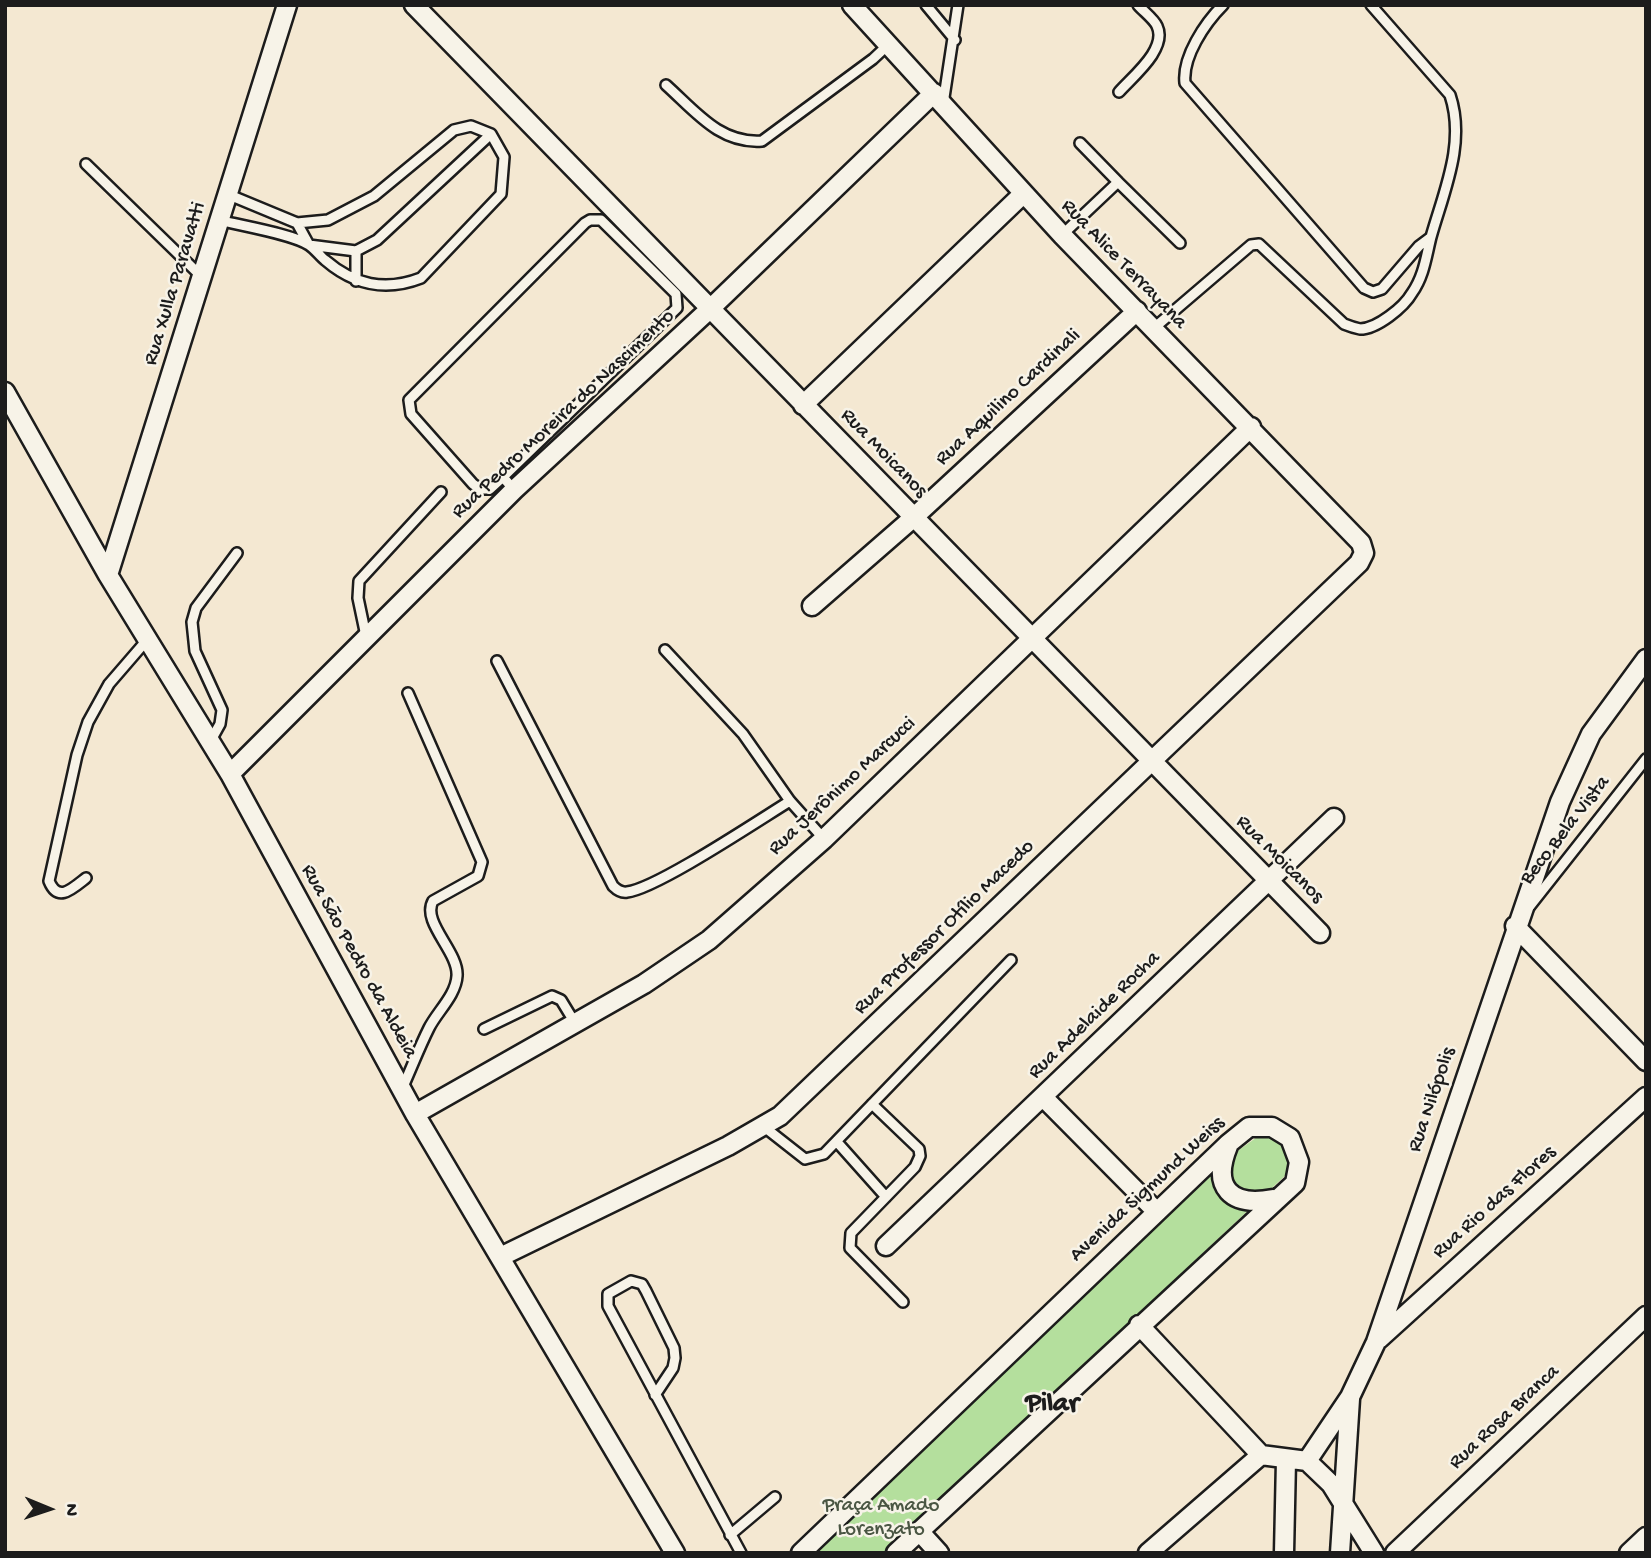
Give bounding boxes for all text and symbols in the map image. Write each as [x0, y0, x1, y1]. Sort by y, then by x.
street label: Rua Alice Terrayana [1055, 195, 1191, 335]
street label: Rua Xulla Paravatti [139, 199, 213, 369]
street label: Rua Pedro Moreira do Nascimento [447, 305, 681, 525]
street label: Rua Aquilino Cardinali [931, 324, 1087, 472]
street label: Rua Moicanos [834, 404, 932, 504]
street label: Rua Jerônimo Marcucci [764, 712, 922, 862]
street label: Beco Bela Vista [1516, 771, 1616, 891]
street label: Rua Moicanos [1229, 810, 1329, 910]
street label: Rua Professor Otílio Macedo [849, 835, 1041, 1021]
street label: Rua São Pedro da Aldeia [294, 861, 422, 1063]
street label: Rua Adelaide Rocha [1024, 947, 1166, 1085]
street label: Rua Nilópolis [1403, 1044, 1463, 1156]
street label: Avenida Sigmund Weiss [1065, 1112, 1231, 1268]
street label: Rua Rio das Flores [1428, 1141, 1562, 1265]
street label: Rua Rosa Branca [1444, 1360, 1566, 1476]
district label: Pilar [1025, 1389, 1079, 1423]
north arrow [14, 1474, 84, 1544]
park label: Praça Amado Lorenzato [823, 1494, 939, 1544]
text: N [59, 1503, 82, 1516]

